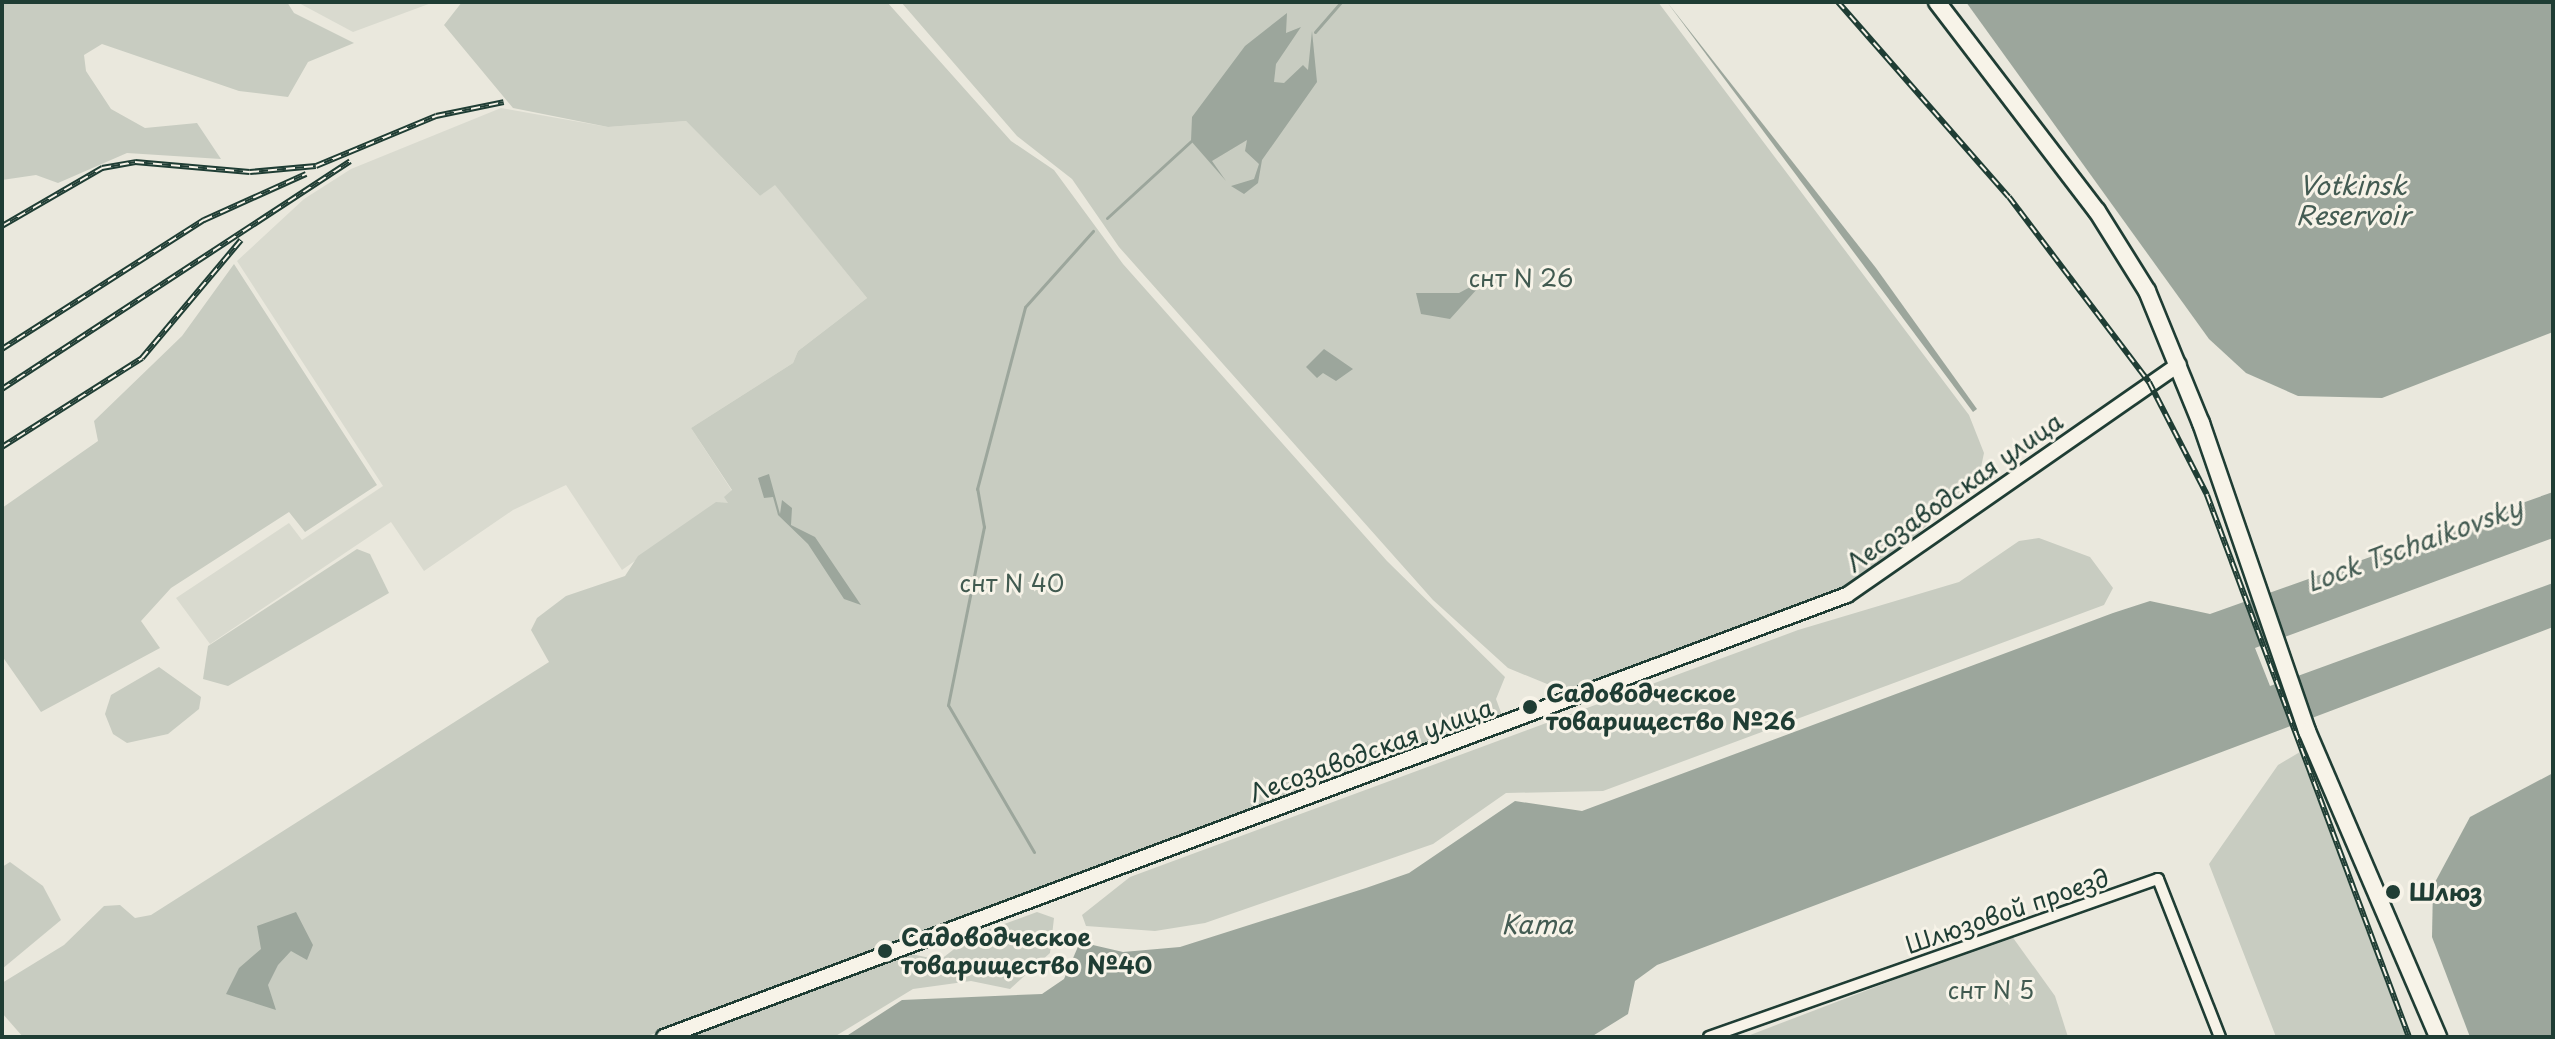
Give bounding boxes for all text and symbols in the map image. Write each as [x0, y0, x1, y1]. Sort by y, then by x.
water label: Votkinsk Reservoir [2296, 169, 2410, 230]
park label: снт N 26 [1468, 264, 1574, 292]
street label: Лесозаводская улица [1840, 406, 2068, 578]
water label: Lock Tschaikovsky [2301, 490, 2527, 598]
park label: снт N 40 [959, 569, 1065, 597]
place label: Садоводческое товарищество №26 [1546, 679, 1796, 735]
street label: Лесозаводская улица [1244, 692, 1498, 808]
marker: Садоводческое товарищество №26 [1521, 698, 1539, 716]
street label: Шлюзовой проезд [1901, 863, 2113, 959]
place label: Шлюз [2409, 878, 2483, 906]
marker: Шлюз [2384, 883, 2402, 901]
water label: Kama [1501, 908, 1573, 940]
place label: Садоводческое товарищество №40 [901, 923, 1152, 979]
marker: Садоводческое товарищество №40 [876, 942, 894, 960]
park label: снт N 5 [1947, 976, 2035, 1004]

